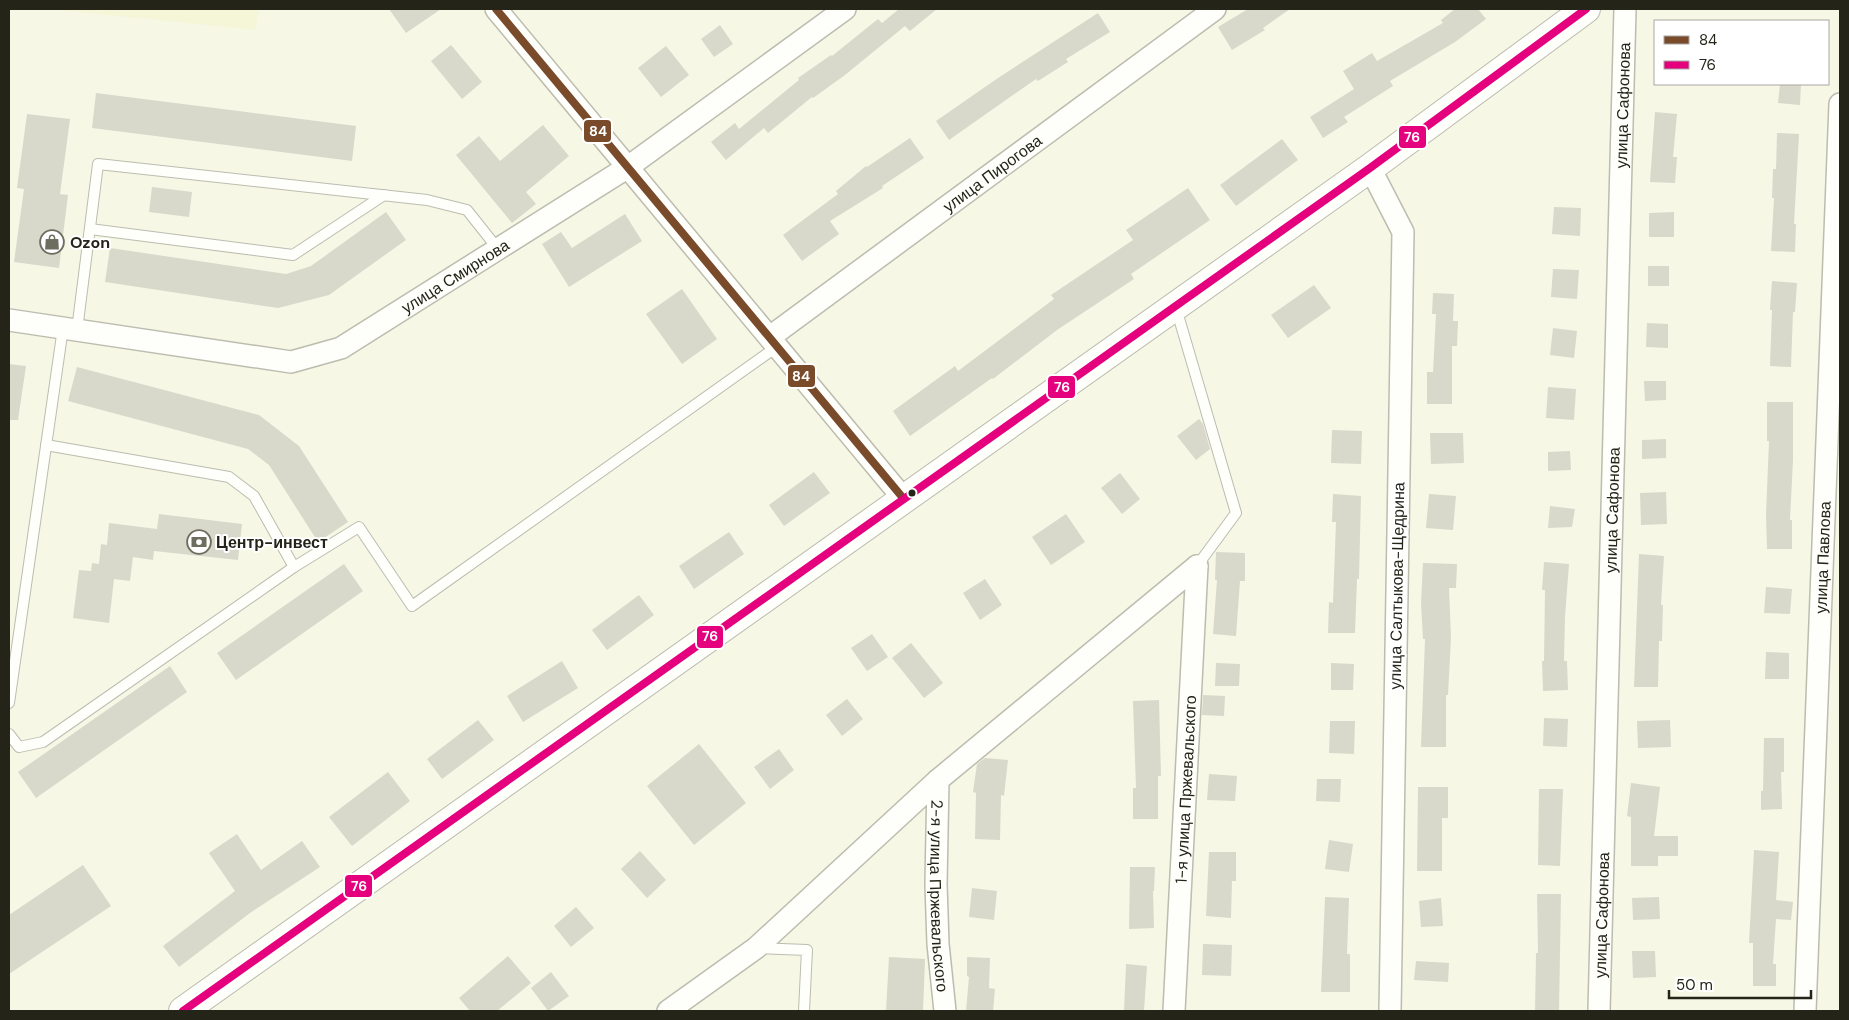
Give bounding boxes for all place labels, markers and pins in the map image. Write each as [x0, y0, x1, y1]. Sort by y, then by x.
shop icon: Ozon [39, 229, 65, 255]
place label: Ozon [70, 232, 110, 253]
unlabelled marker [907, 488, 917, 498]
bank icon: Центр-инвест [186, 529, 212, 555]
place label: Центр-инвест [216, 532, 328, 553]

